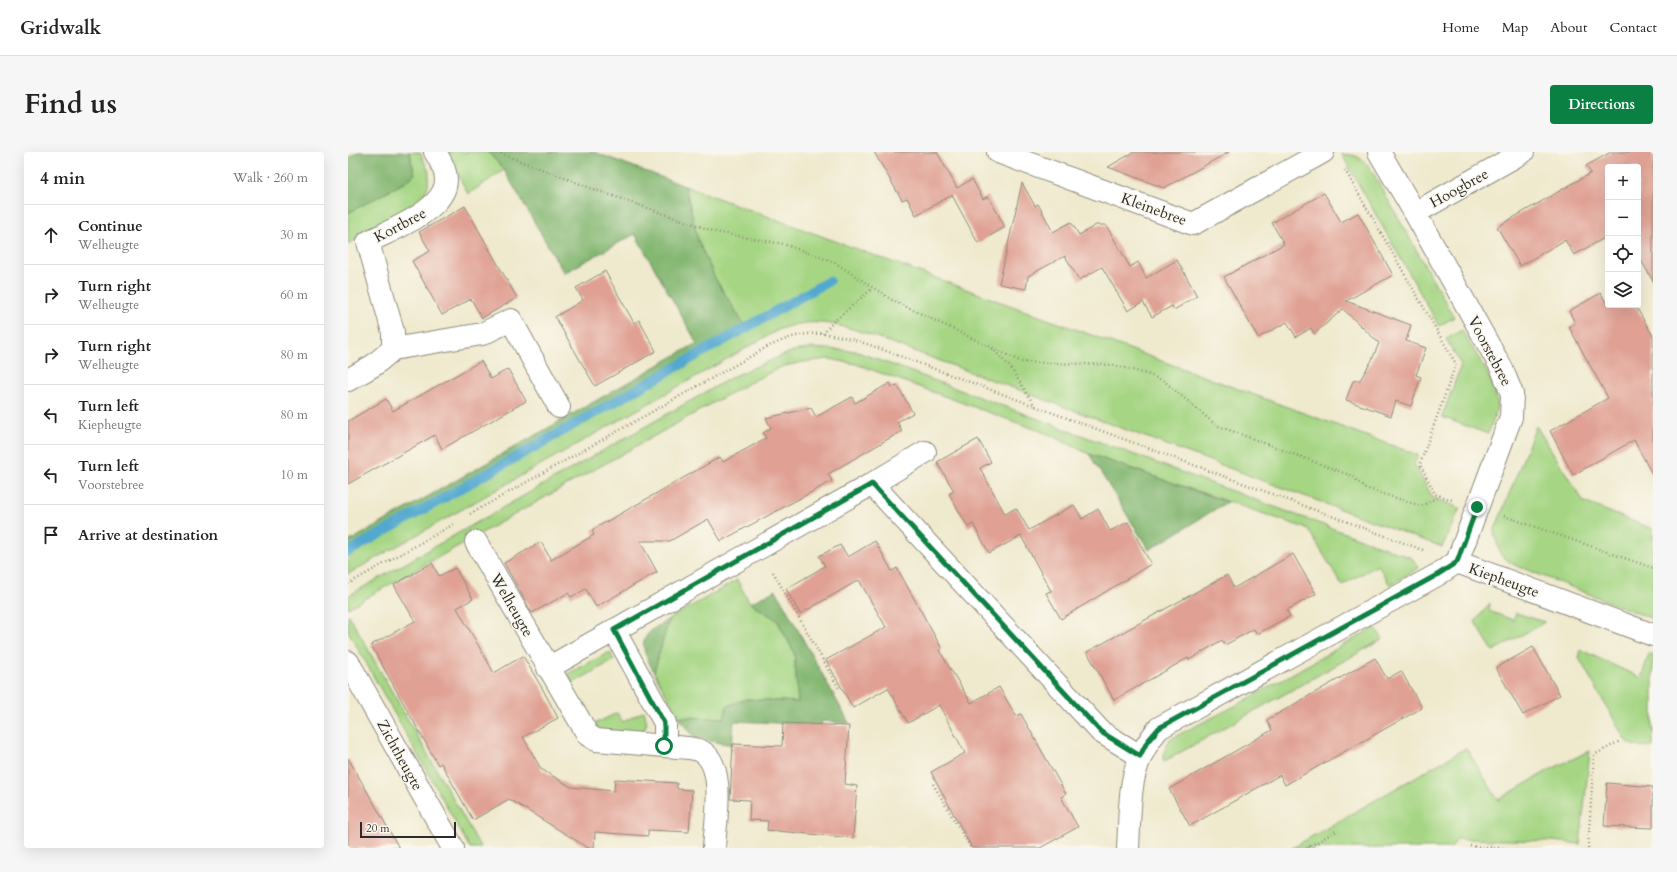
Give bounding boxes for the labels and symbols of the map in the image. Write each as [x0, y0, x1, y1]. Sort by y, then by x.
street label: Hoogbree [1426, 164, 1492, 212]
street label: Kleinebree [1118, 188, 1190, 230]
street label: Kortbree [370, 203, 430, 247]
street label: Voorstebree [1463, 313, 1517, 390]
route end [1468, 498, 1486, 516]
street label: Kiepheugte [1466, 558, 1542, 602]
street label: Welheugte [485, 569, 538, 641]
street label: Zichtheugte [372, 716, 428, 794]
route start [655, 737, 673, 755]
scale bar [360, 820, 456, 839]

